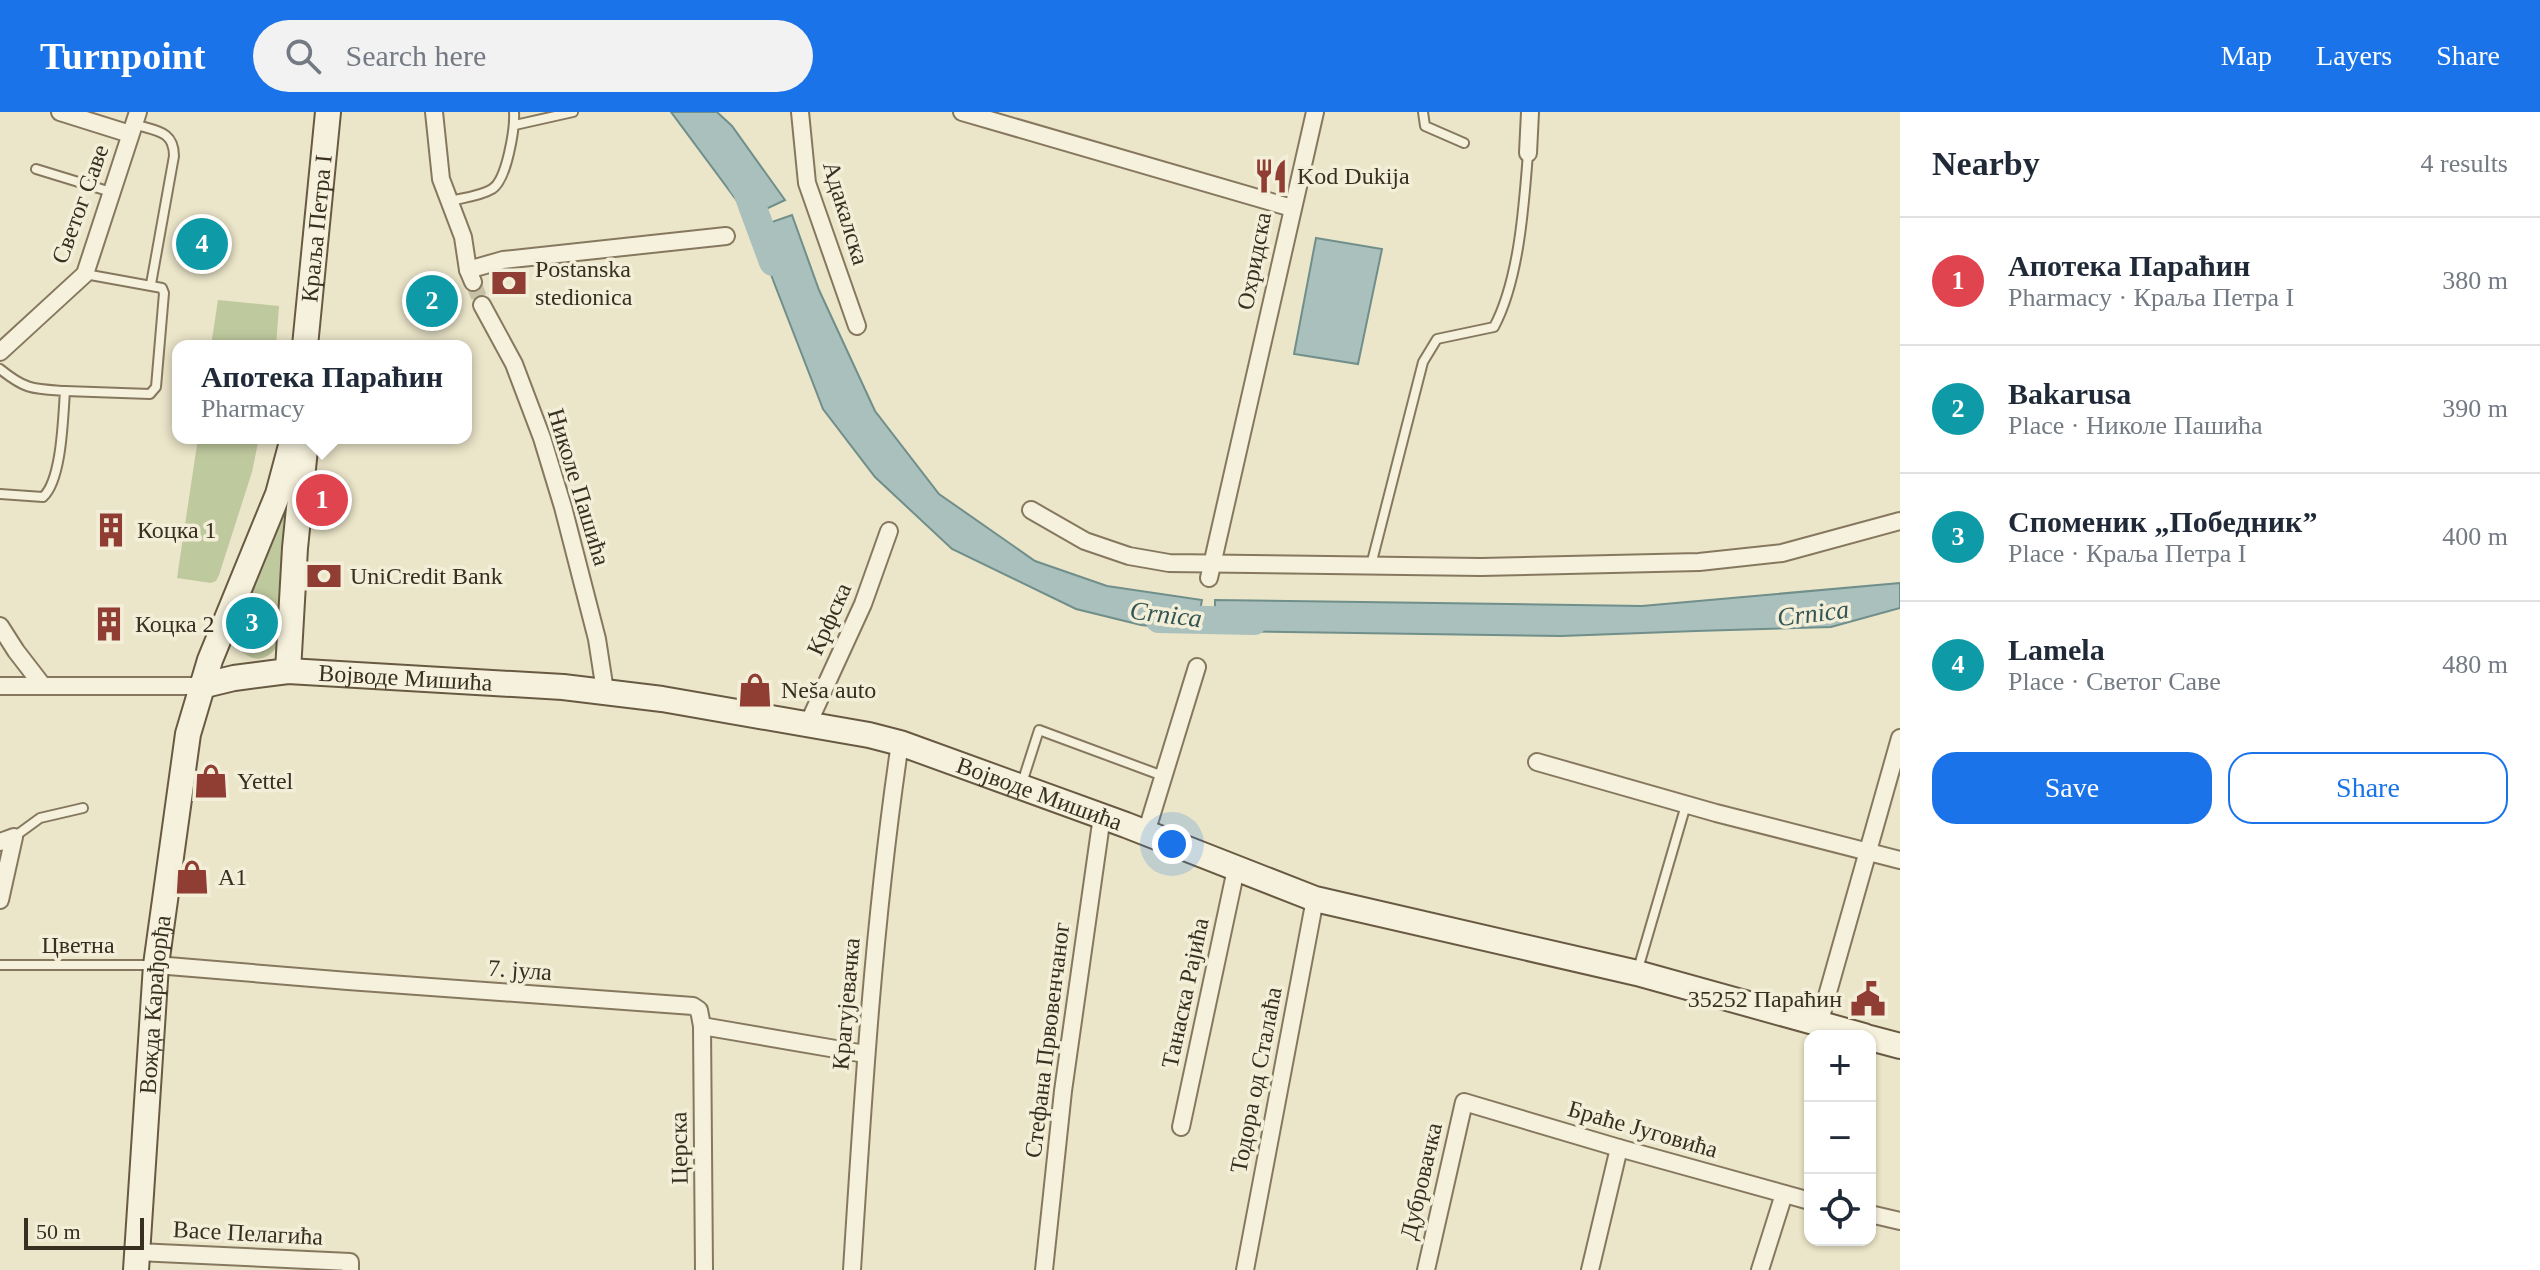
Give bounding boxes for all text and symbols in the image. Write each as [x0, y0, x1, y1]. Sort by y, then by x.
search box [253, 20, 813, 92]
icon: search [281, 34, 325, 78]
text: Turnpoint [40, 35, 205, 77]
text: Search here [345, 39, 486, 72]
text: Map [2221, 40, 2272, 71]
text: Layers [2316, 40, 2392, 71]
text: Share [2436, 40, 2500, 71]
street label: Светог Саве [47, 141, 113, 267]
text: Nearby [1932, 145, 2040, 182]
text: 4 results [2421, 149, 2508, 178]
street label: Краља Петра I [296, 154, 337, 304]
restaurant icon: Kod Dukija [1252, 157, 1290, 195]
street label: Адакалска [818, 158, 874, 268]
place label: Kod Dukija [1297, 163, 1410, 189]
street label: Охридска [1232, 210, 1276, 312]
pin: 4 [176, 214, 228, 274]
text: Апотека Параћин [2008, 249, 2250, 282]
place label: Postanska stedionica [535, 256, 633, 310]
bank icon: Postanska stedionica [490, 264, 528, 302]
text: 1 [1952, 266, 1965, 295]
text: 380 m [2442, 266, 2508, 295]
pin: 2 [406, 271, 458, 331]
text: Pharmacy · Краља Петра I [2008, 283, 2294, 312]
popup [172, 340, 472, 444]
text: Апотека Параћин [201, 360, 443, 393]
text: Bakarusa [2008, 377, 2131, 410]
text: Pharmacy [201, 394, 305, 423]
text: 2 [1952, 394, 1965, 423]
text: 390 m [2442, 394, 2508, 423]
street label: Николе Пашића [543, 405, 615, 569]
text: Place · Николе Пашића [2008, 411, 2262, 440]
pin: 1 [296, 470, 348, 530]
text: Споменик „Победник” [2008, 505, 2317, 538]
building icon: Коцка 1 [92, 511, 130, 549]
place label: Коцка 1 [137, 517, 217, 543]
text: 3 [1952, 522, 1965, 551]
text: 400 m [2442, 522, 2508, 551]
text: Place · Краља Петра I [2008, 539, 2246, 568]
bank icon: UniCredit Bank [305, 557, 343, 595]
place label: UniCredit Bank [350, 563, 503, 589]
street label: Крфска [802, 579, 857, 659]
pin: 3 [226, 593, 278, 653]
water label: Crnica [1775, 595, 1851, 632]
water label: Crnica [1128, 596, 1204, 633]
building icon: Коцка 2 [90, 605, 128, 643]
place label: Коцка 2 [135, 611, 215, 637]
text: Lamela [2008, 633, 2105, 666]
text: 4 [1952, 650, 1965, 679]
text: 480 m [2442, 650, 2508, 679]
street label: Војводе Мишића [318, 660, 493, 696]
text: Place · Светог Саве [2008, 667, 2221, 696]
shop icon: Neša auto [736, 671, 774, 709]
place label: Neša auto [781, 677, 876, 703]
street label: Војводе Мишића [953, 752, 1126, 836]
button: Save [1932, 752, 2212, 824]
button: Share [2228, 752, 2508, 824]
shop icon: Yettel [192, 762, 230, 800]
place label: Yettel [237, 768, 294, 794]
your location [1152, 824, 1192, 864]
shop icon: A1 [173, 858, 211, 896]
place label: A1 [218, 864, 247, 890]
street label: Вожда Карађорђа [135, 913, 176, 1095]
street label: Танаска Рајића [1156, 915, 1214, 1071]
street label: Стефана Првовенчаног [1020, 920, 1074, 1159]
street label: Цветна [41, 932, 115, 958]
street label: Крагујевачка [827, 937, 865, 1071]
street label: 7. јула [487, 955, 553, 985]
public building icon: 35252 Параћин [1849, 980, 1887, 1018]
street label: Тодора од Сталаћа [1225, 984, 1287, 1175]
place label: 35252 Параћин [1688, 986, 1842, 1012]
map controls [1804, 1030, 1876, 1246]
button: + [1804, 1030, 1876, 1102]
street label: Браће Југовића [1565, 1095, 1721, 1163]
button: − [1804, 1102, 1876, 1174]
street label: Церска [665, 1111, 693, 1185]
street label: Дубровачка [1395, 1120, 1447, 1242]
button: locate [1804, 1174, 1876, 1246]
scale bar [24, 1214, 144, 1250]
street label: Васе Пелагића [172, 1216, 324, 1250]
text: 50 m [36, 1219, 81, 1244]

